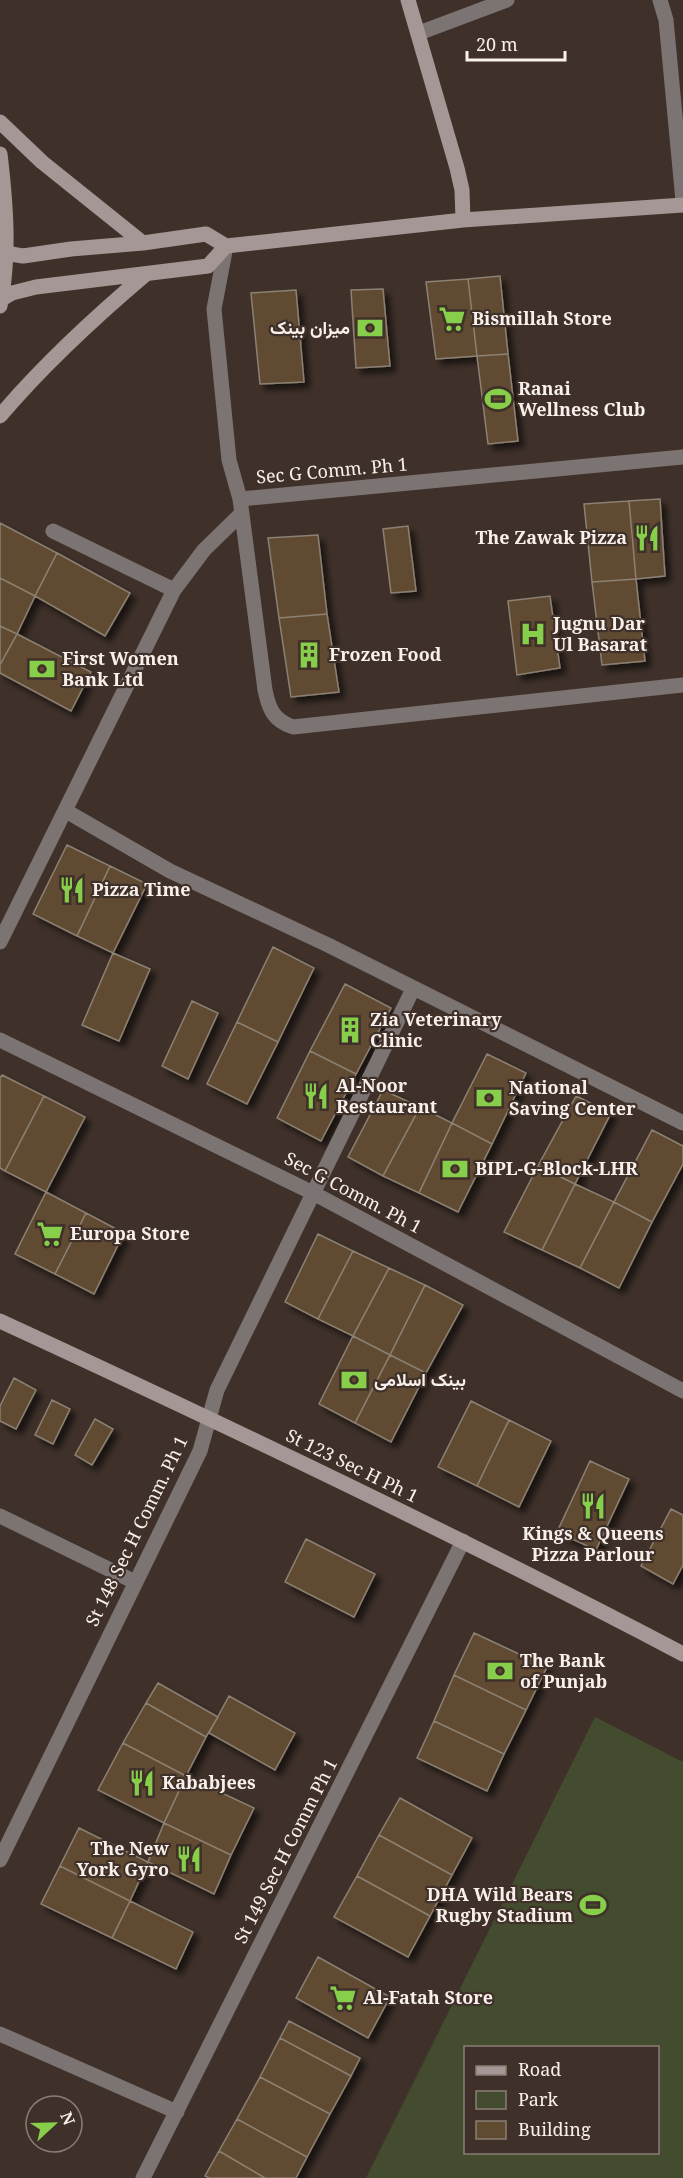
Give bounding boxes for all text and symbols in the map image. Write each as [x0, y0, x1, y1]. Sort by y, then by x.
scale bar [467, 24, 564, 62]
text: 20 m [476, 32, 518, 56]
supermarket icon: Bismillah Store [437, 304, 467, 334]
place label: Bismillah Store [472, 306, 612, 330]
bank icon: میزان بینک [355, 313, 385, 343]
place label: میزان بینک [270, 315, 350, 339]
place label: Ranai Wellness Club [518, 376, 645, 421]
sports icon: Ranai Wellness Club [483, 384, 513, 414]
street label: Sec G Comm. Ph 1 [255, 451, 409, 489]
restaurant icon: The Zawak Pizza [632, 523, 662, 553]
place label: The Zawak Pizza [475, 525, 627, 549]
place label: Jugnu Dar Ul Basarat [552, 611, 647, 656]
hospital icon: Jugnu Dar Ul Basarat [518, 619, 548, 649]
building icon: Frozen Food [294, 640, 324, 670]
place label: Frozen Food [329, 642, 442, 666]
place label: First Women Bank Ltd [62, 646, 179, 691]
bank icon: First Women Bank Ltd [27, 654, 57, 684]
restaurant icon: Pizza Time [57, 875, 87, 905]
place label: Pizza Time [92, 877, 190, 901]
place label: Zia Veterinary Clinic [370, 1007, 502, 1052]
building icon: Zia Veterinary Clinic [335, 1015, 365, 1045]
place label: Al-Noor Restaurant [336, 1073, 437, 1118]
place label: National Saving Center [509, 1075, 636, 1120]
restaurant icon: Al-Noor Restaurant [301, 1081, 331, 1111]
bank icon: National Saving Center [474, 1083, 504, 1113]
street label: Sec G Comm. Ph 1 [281, 1146, 426, 1238]
bank icon: BIPL-G-Block-LHR [440, 1154, 470, 1184]
place label: BIPL-G-Block-LHR [475, 1156, 638, 1180]
supermarket icon: Europa Store [35, 1219, 65, 1249]
place label: Europa Store [70, 1221, 190, 1245]
bank icon: بینک اسلامی [339, 1365, 369, 1395]
place label: بینک اسلامی [374, 1367, 466, 1391]
street label: St 123 Sec H Ph 1 [282, 1423, 423, 1508]
street label: St 148 Sec H Comm. Ph 1 [79, 1431, 193, 1630]
restaurant icon: Kings & Queens Pizza Parlour [578, 1491, 608, 1521]
place label: Kings & Queens Pizza Parlour [522, 1521, 664, 1566]
place label: The Bank of Punjab [520, 1648, 607, 1693]
bank icon: The Bank of Punjab [485, 1656, 515, 1686]
street label: St 149 Sec H Comm Ph 1 [228, 1754, 342, 1947]
restaurant icon: Kababjees [127, 1768, 157, 1798]
place label: Kababjees [162, 1770, 256, 1794]
place label: The New York Gyro [76, 1836, 170, 1881]
restaurant icon: The New York Gyro [174, 1844, 204, 1874]
place label: DHA Wild Bears Rugby Stadium [427, 1882, 573, 1927]
sports icon: DHA Wild Bears Rugby Stadium [578, 1890, 608, 1920]
supermarket icon: Al-Fatah Store [328, 1983, 358, 2013]
place label: Al-Fatah Store [363, 1985, 493, 2009]
legend [464, 2046, 659, 2154]
text: Road [518, 2057, 561, 2081]
text: Park [518, 2087, 558, 2111]
north arrow [24, 2094, 84, 2154]
text: N [55, 2108, 81, 2129]
text: Building [518, 2117, 591, 2141]

